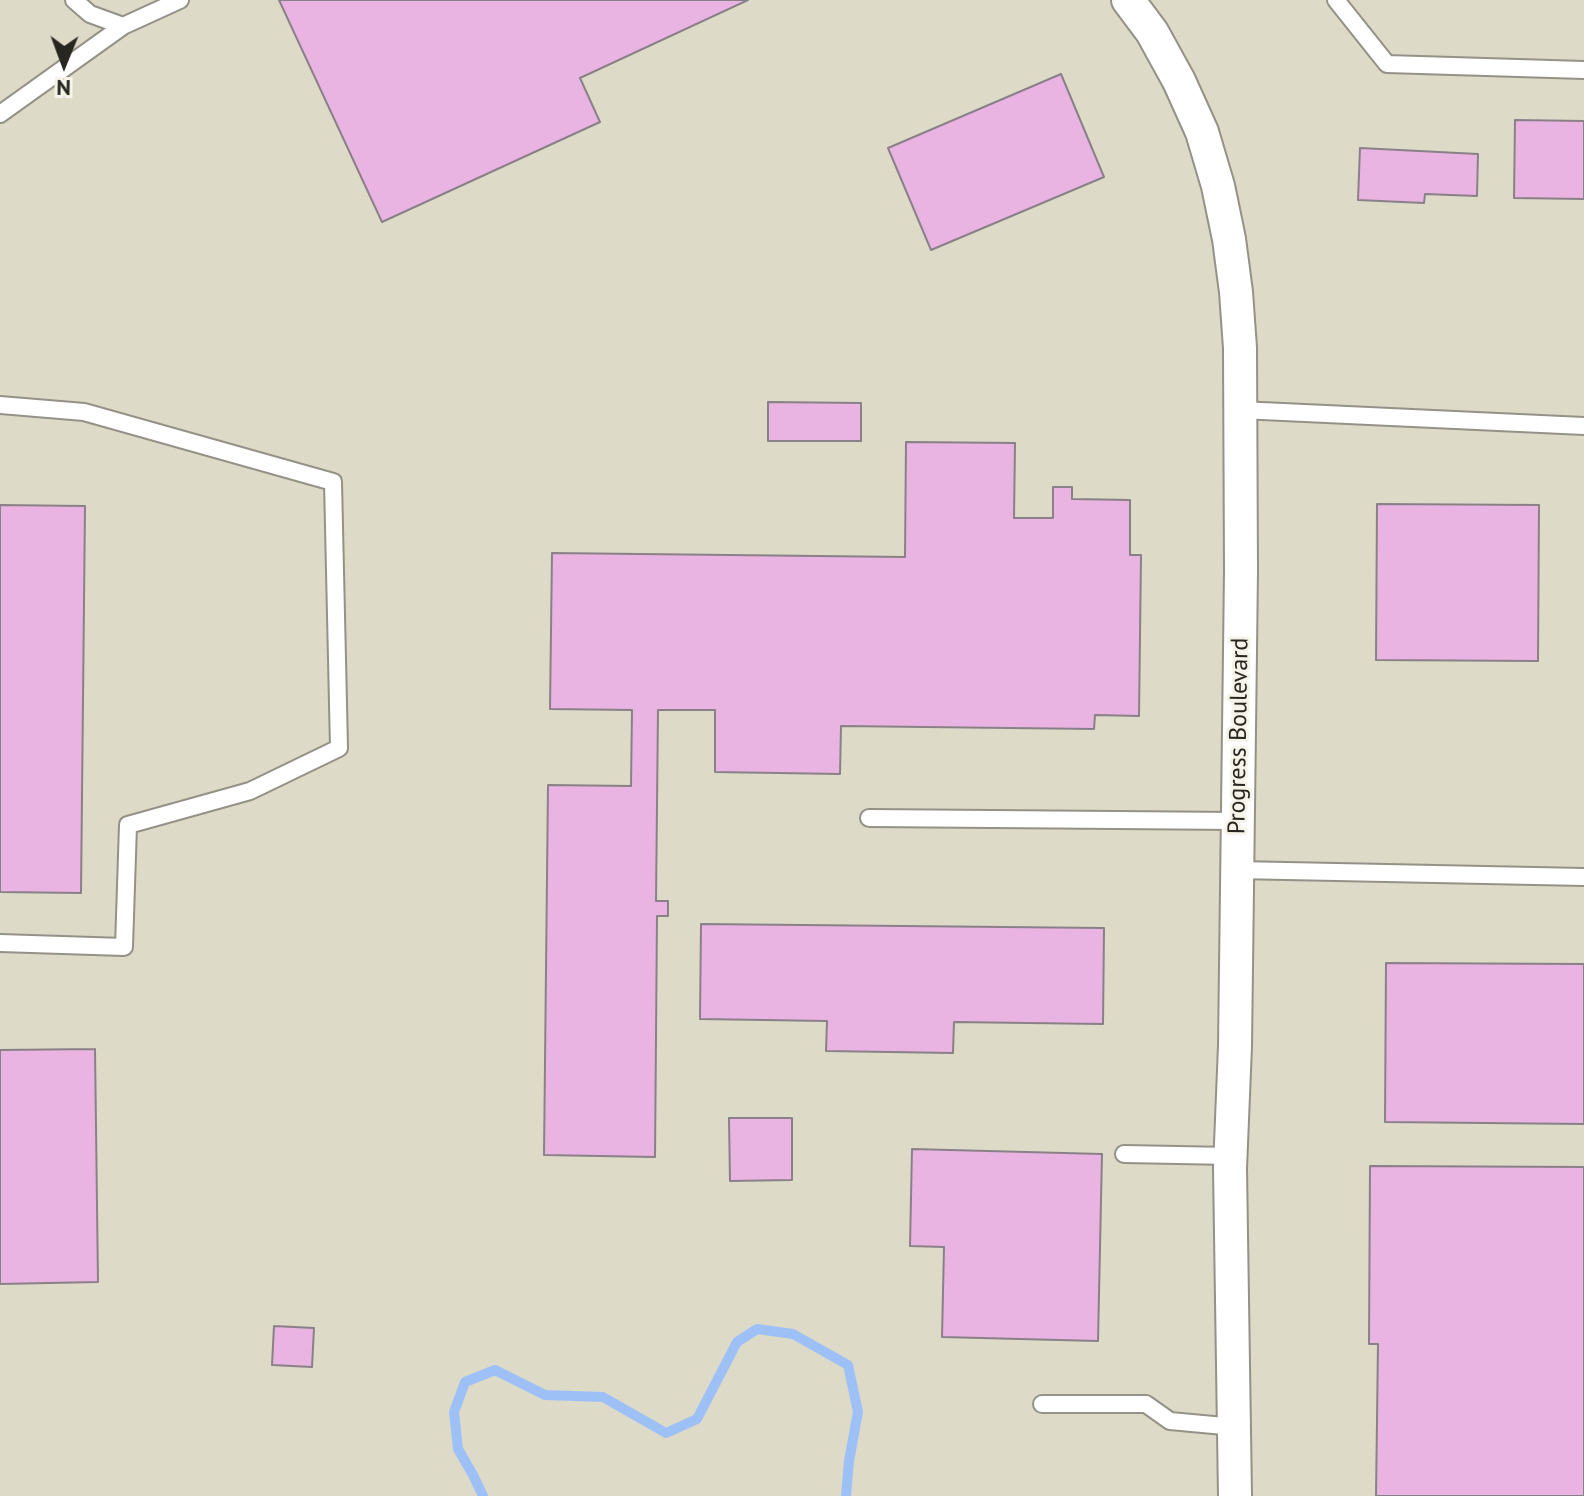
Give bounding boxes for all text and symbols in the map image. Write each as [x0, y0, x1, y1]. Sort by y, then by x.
north arrow [24, 24, 104, 104]
text: N [56, 74, 71, 102]
street label: Progress Boulevard [1223, 638, 1255, 834]

